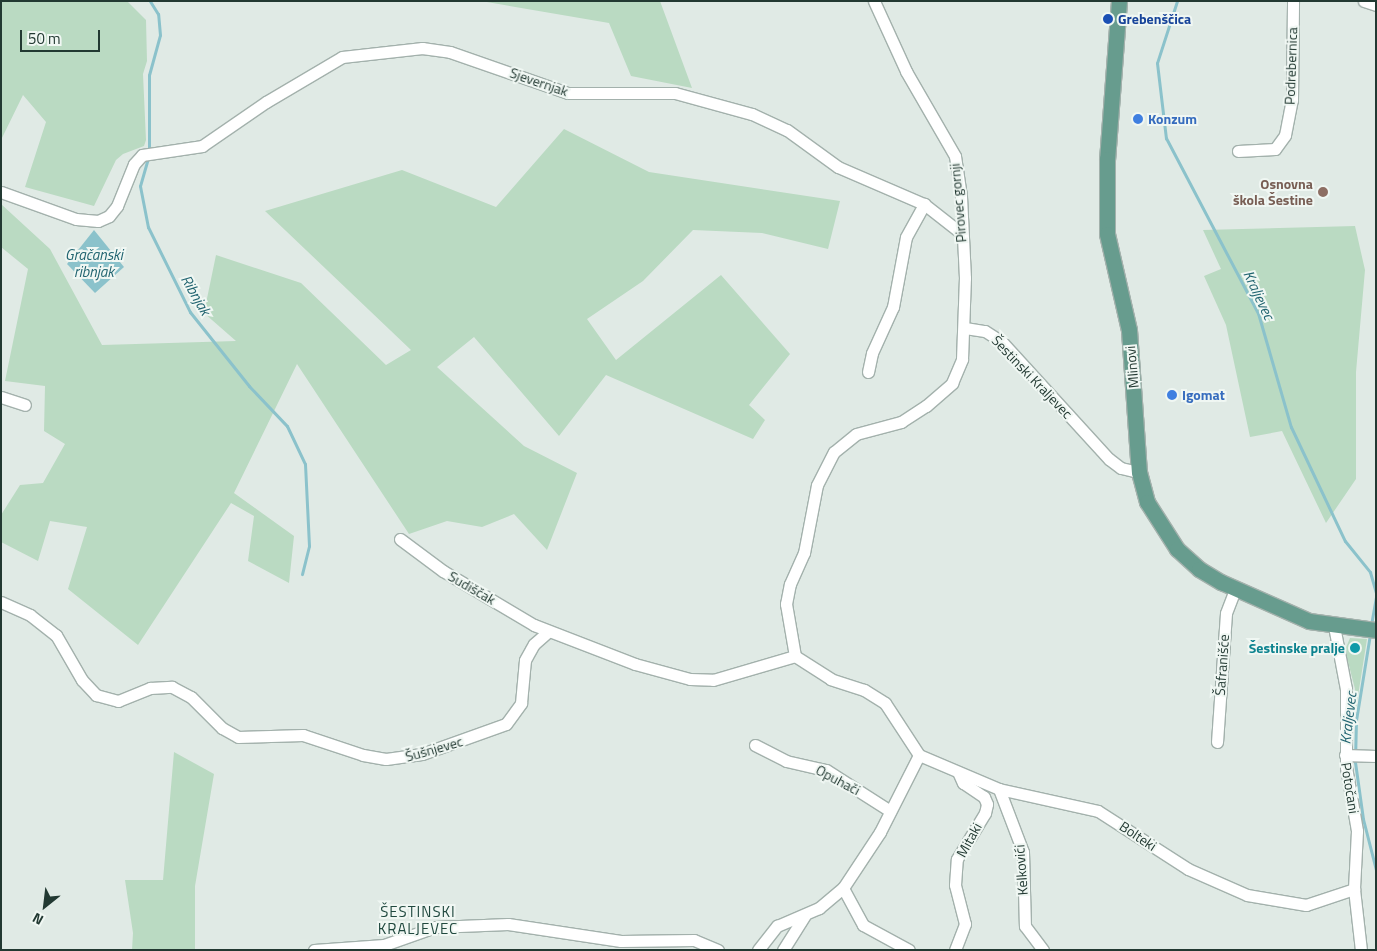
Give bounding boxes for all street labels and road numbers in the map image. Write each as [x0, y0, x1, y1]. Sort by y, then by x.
street label: Podrebernica [1281, 27, 1301, 105]
street label: Sjevernjak [508, 64, 570, 100]
street label: Pirovec gornji [946, 163, 970, 243]
street label: Šestinski Kraljevec [988, 332, 1076, 422]
street label: Mlinovi [1122, 345, 1142, 389]
street label: Sudiščak [445, 568, 499, 608]
street label: Šafranišće [1211, 634, 1233, 696]
street label: Šušnjevec [403, 733, 465, 765]
street label: Opuhači [813, 761, 863, 799]
street label: Potočani [1338, 761, 1362, 815]
street label: Bolteki [1116, 818, 1160, 854]
street label: Mitaki [953, 820, 985, 860]
street label: Kelkovići [1011, 844, 1031, 896]

